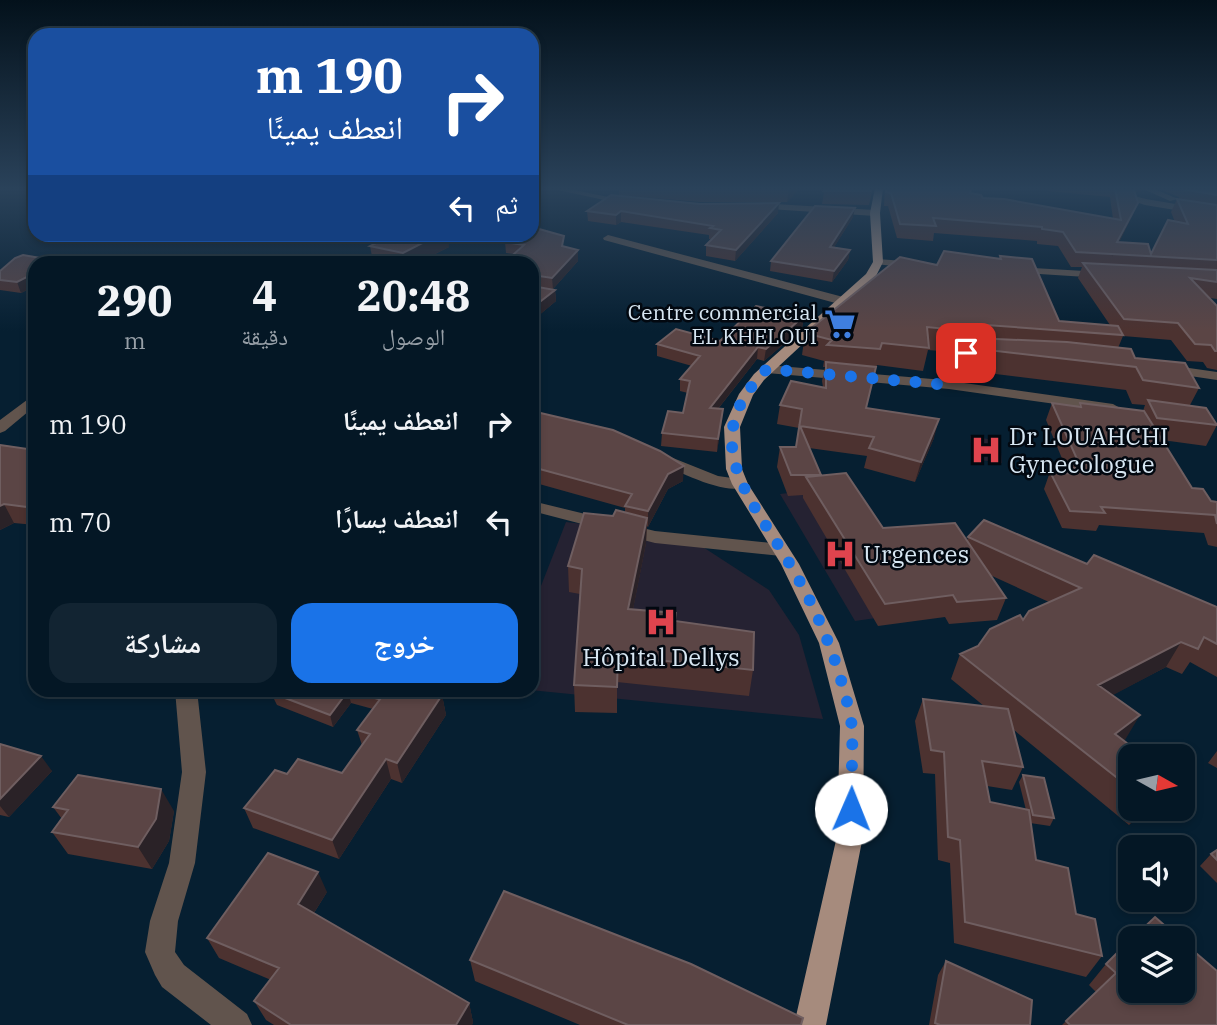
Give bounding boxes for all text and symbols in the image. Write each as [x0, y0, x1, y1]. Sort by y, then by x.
text: 190 m [256, 43, 403, 106]
icon: right [427, 56, 518, 147]
text: انعطف يمينًا [266, 106, 403, 148]
text: ثم [495, 187, 518, 221]
icon: left [443, 189, 481, 227]
text: 4 [252, 268, 277, 323]
text: 20:48 [357, 268, 470, 323]
text: 290 [97, 273, 172, 328]
place label: Centre commercial EL KHELOUI [628, 298, 817, 350]
supermarket icon: Centre commercial EL KHELOUI [823, 307, 857, 341]
text: دقيقة [241, 321, 288, 351]
text: الوصول [382, 321, 445, 351]
pin [936, 323, 996, 383]
text: m [124, 325, 146, 355]
icon: arrive [947, 334, 985, 372]
text: انعطف يمينًا [343, 403, 459, 437]
icon: right [480, 405, 518, 443]
text: 190 m [49, 407, 127, 441]
place label: Dr LOUAHCHI Gynecologue [1009, 420, 1168, 480]
hospital icon: Dr LOUAHCHI Gynecologue [969, 433, 1003, 467]
text: انعطف يسارًا [335, 501, 459, 535]
icon: left [480, 503, 518, 541]
text: 70 m [49, 505, 111, 539]
hospital icon: Urgences [823, 537, 857, 571]
place label: Urgences [863, 538, 969, 570]
button: مشاركة [49, 603, 277, 683]
button: خروج [291, 603, 518, 683]
hospital icon: Hôpital Dellys [644, 605, 678, 639]
place label: Hôpital Dellys [582, 641, 740, 673]
north arrow [1118, 744, 1195, 821]
map controls [1118, 744, 1195, 1003]
position arrow [814, 772, 888, 846]
button: sound [1118, 835, 1195, 912]
button: layers [1118, 926, 1195, 1003]

